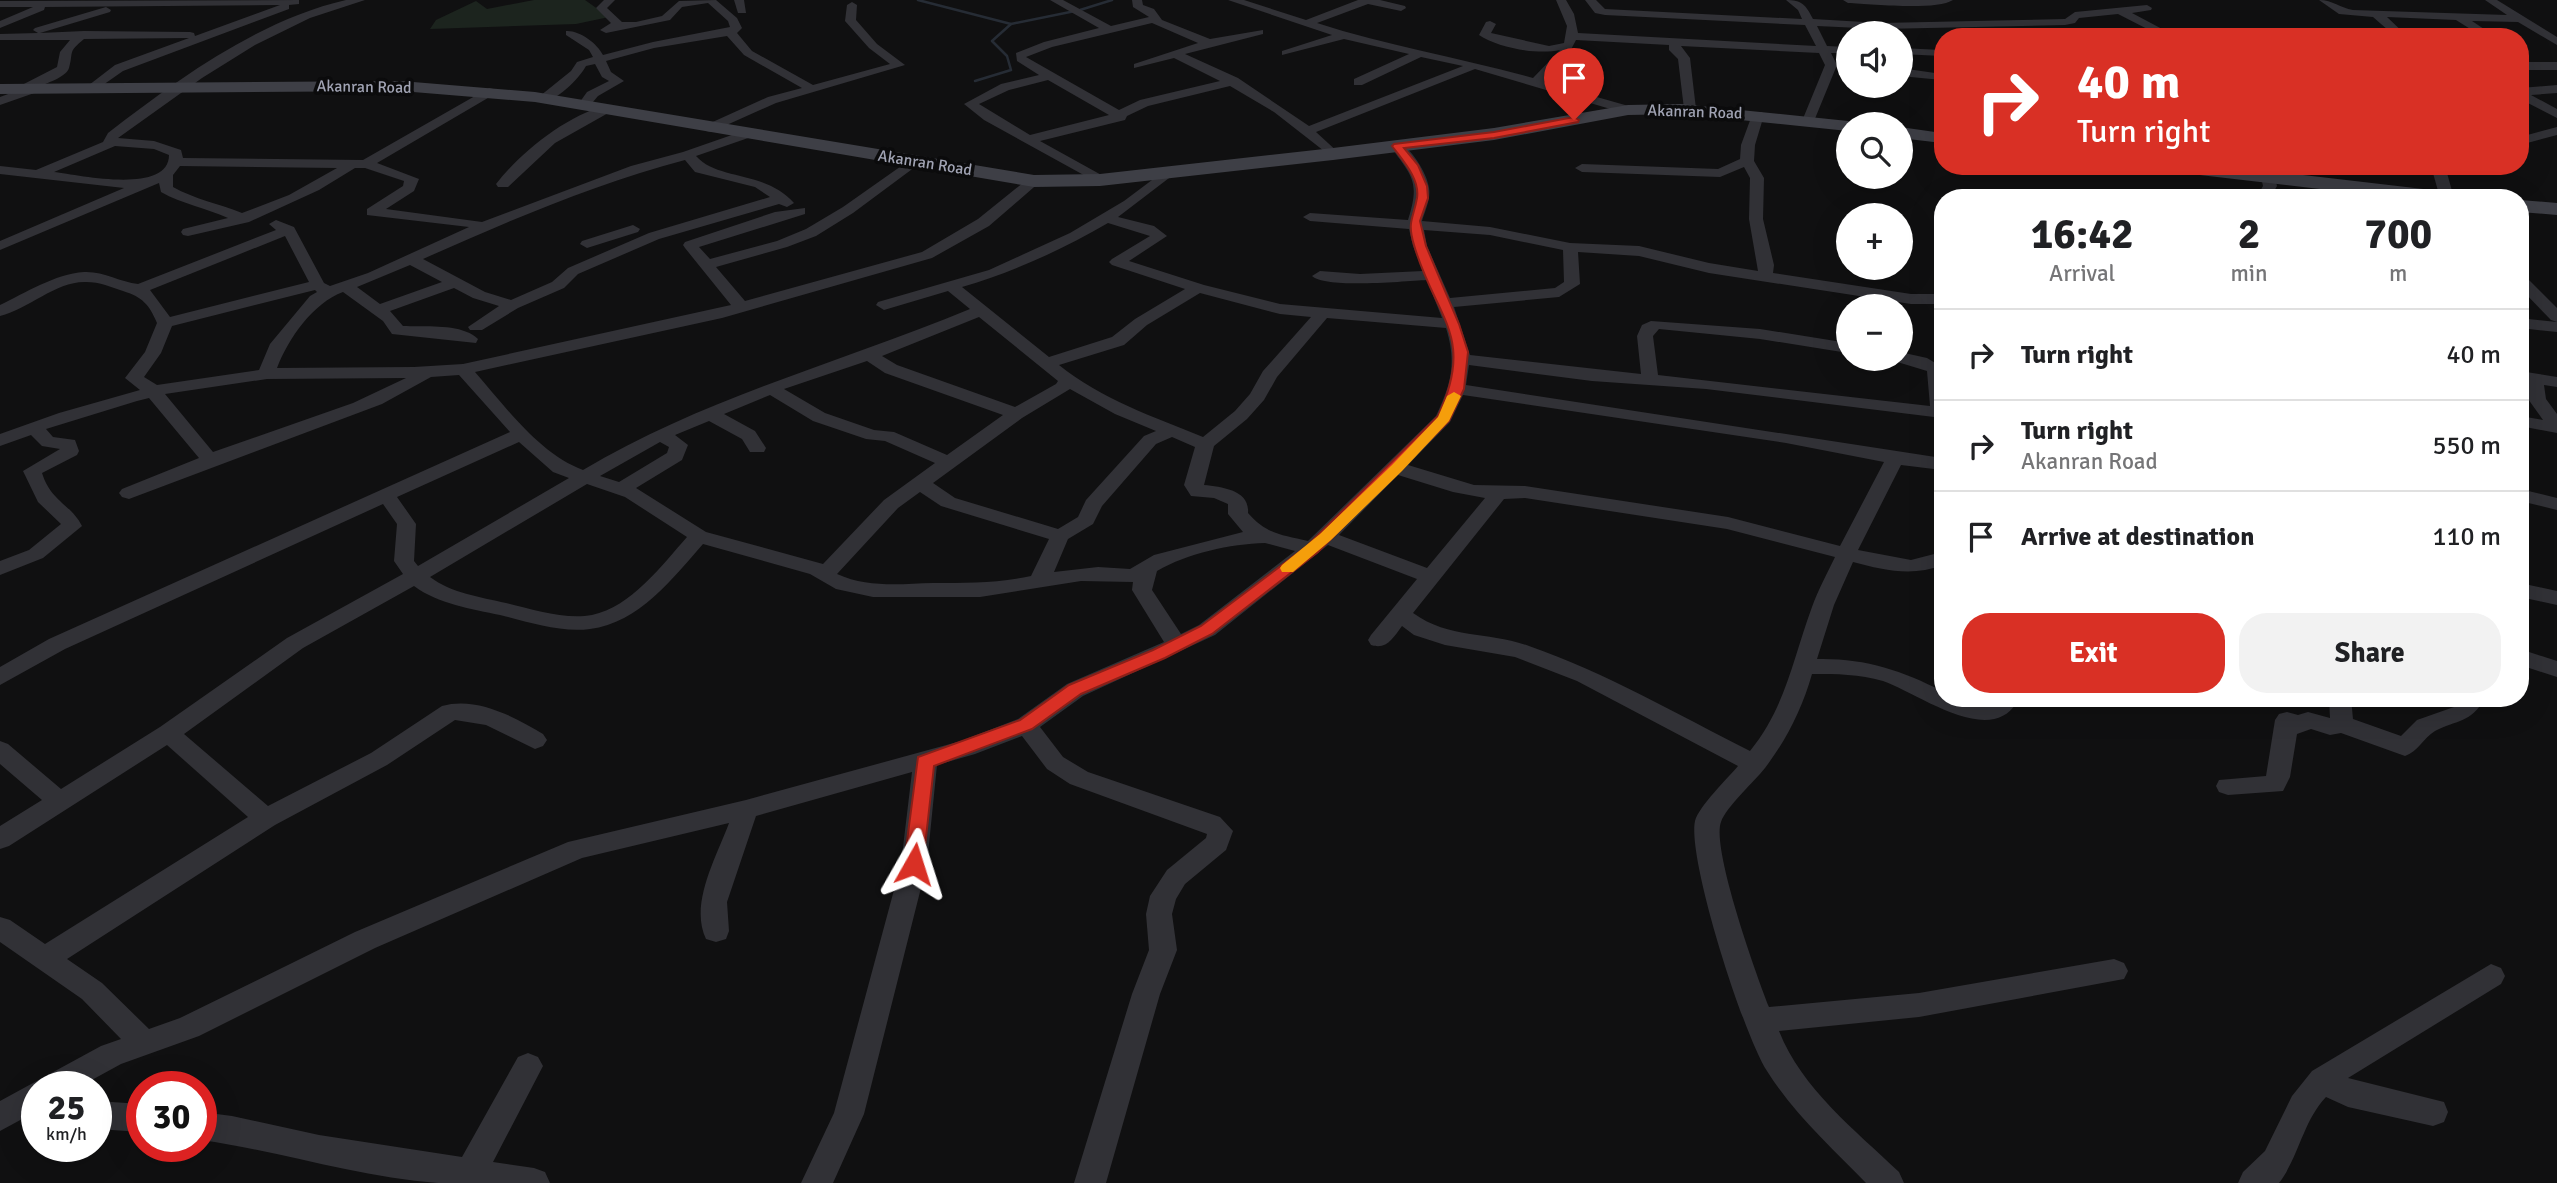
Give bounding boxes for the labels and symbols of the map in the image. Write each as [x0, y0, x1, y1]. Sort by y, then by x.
pin [1544, 48, 1604, 120]
street label: Akanran Road [316, 76, 412, 98]
street label: Akanran Road [1647, 100, 1743, 124]
street label: Akanran Road [877, 146, 973, 180]
position arrow [877, 827, 951, 901]
speed limit sign: 30 [126, 1071, 217, 1162]

